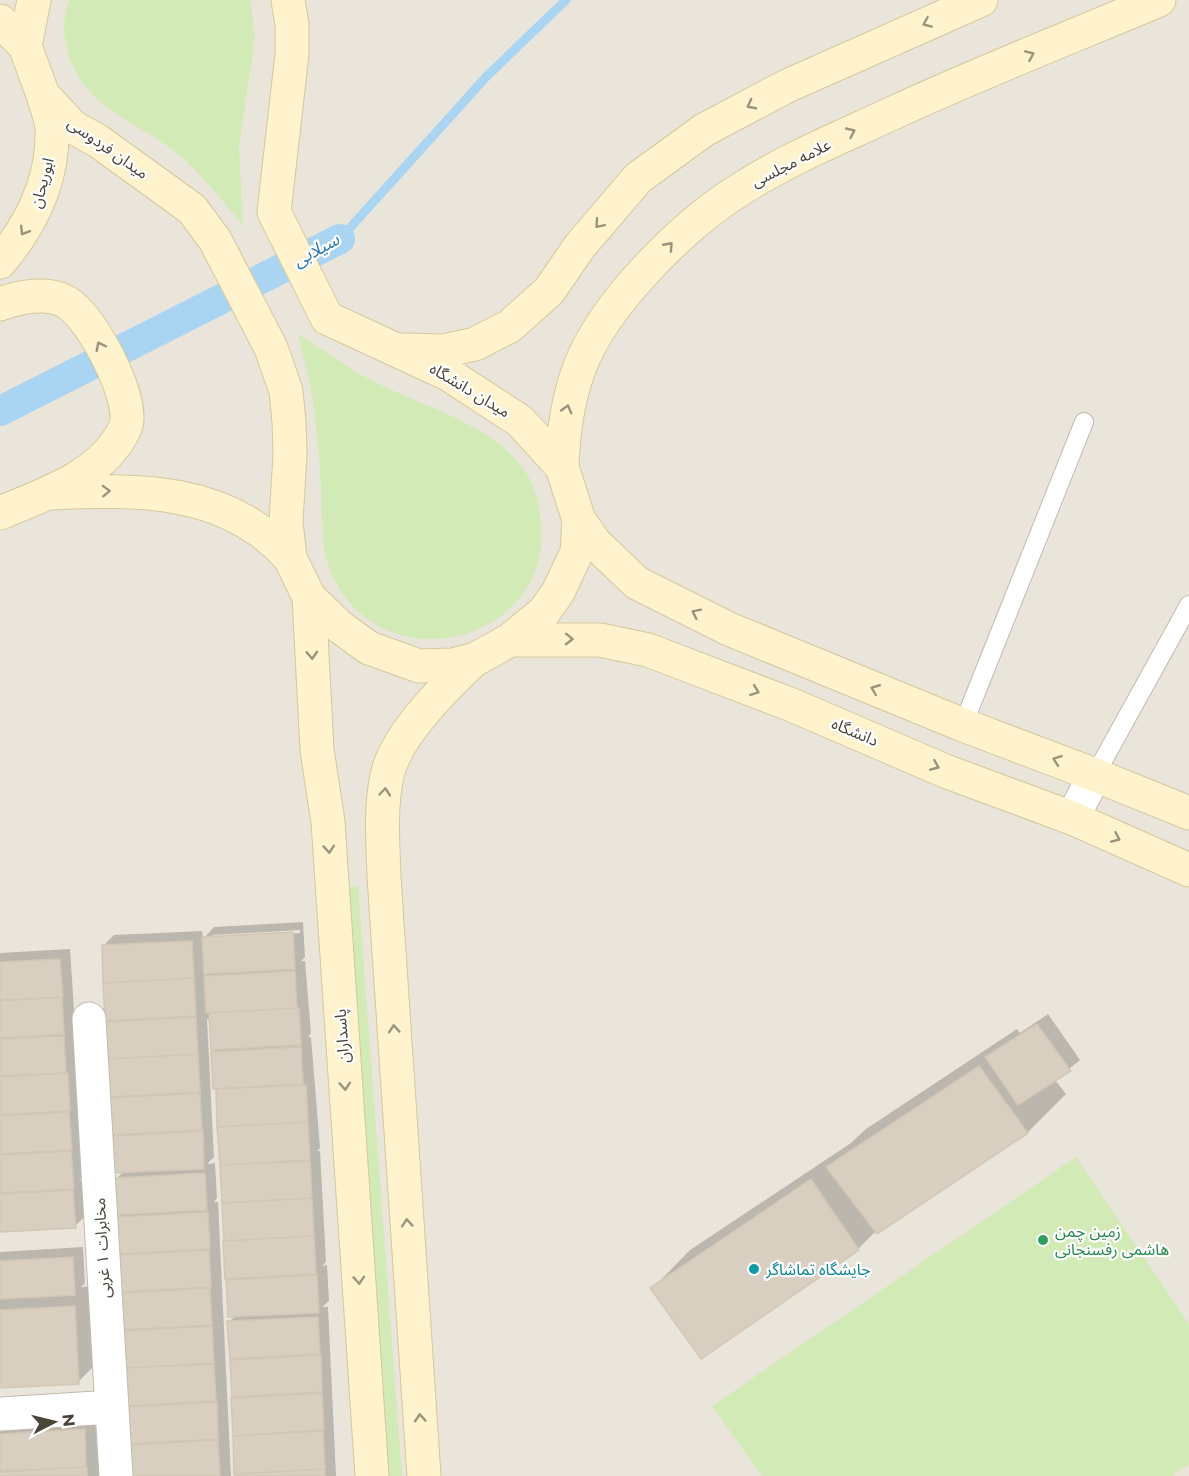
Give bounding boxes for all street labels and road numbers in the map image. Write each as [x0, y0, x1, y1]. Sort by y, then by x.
street label: میدان فردوسی [64, 113, 152, 183]
street label: علامه مجلسی [748, 135, 834, 191]
street label: ابوریحان [26, 156, 58, 210]
street label: میدان دانشگاه [426, 359, 514, 421]
street label: دانشگاه [829, 714, 881, 750]
street label: پاسداران [331, 1008, 355, 1064]
street label: مخابرات ۱ غربی [90, 1197, 114, 1299]

